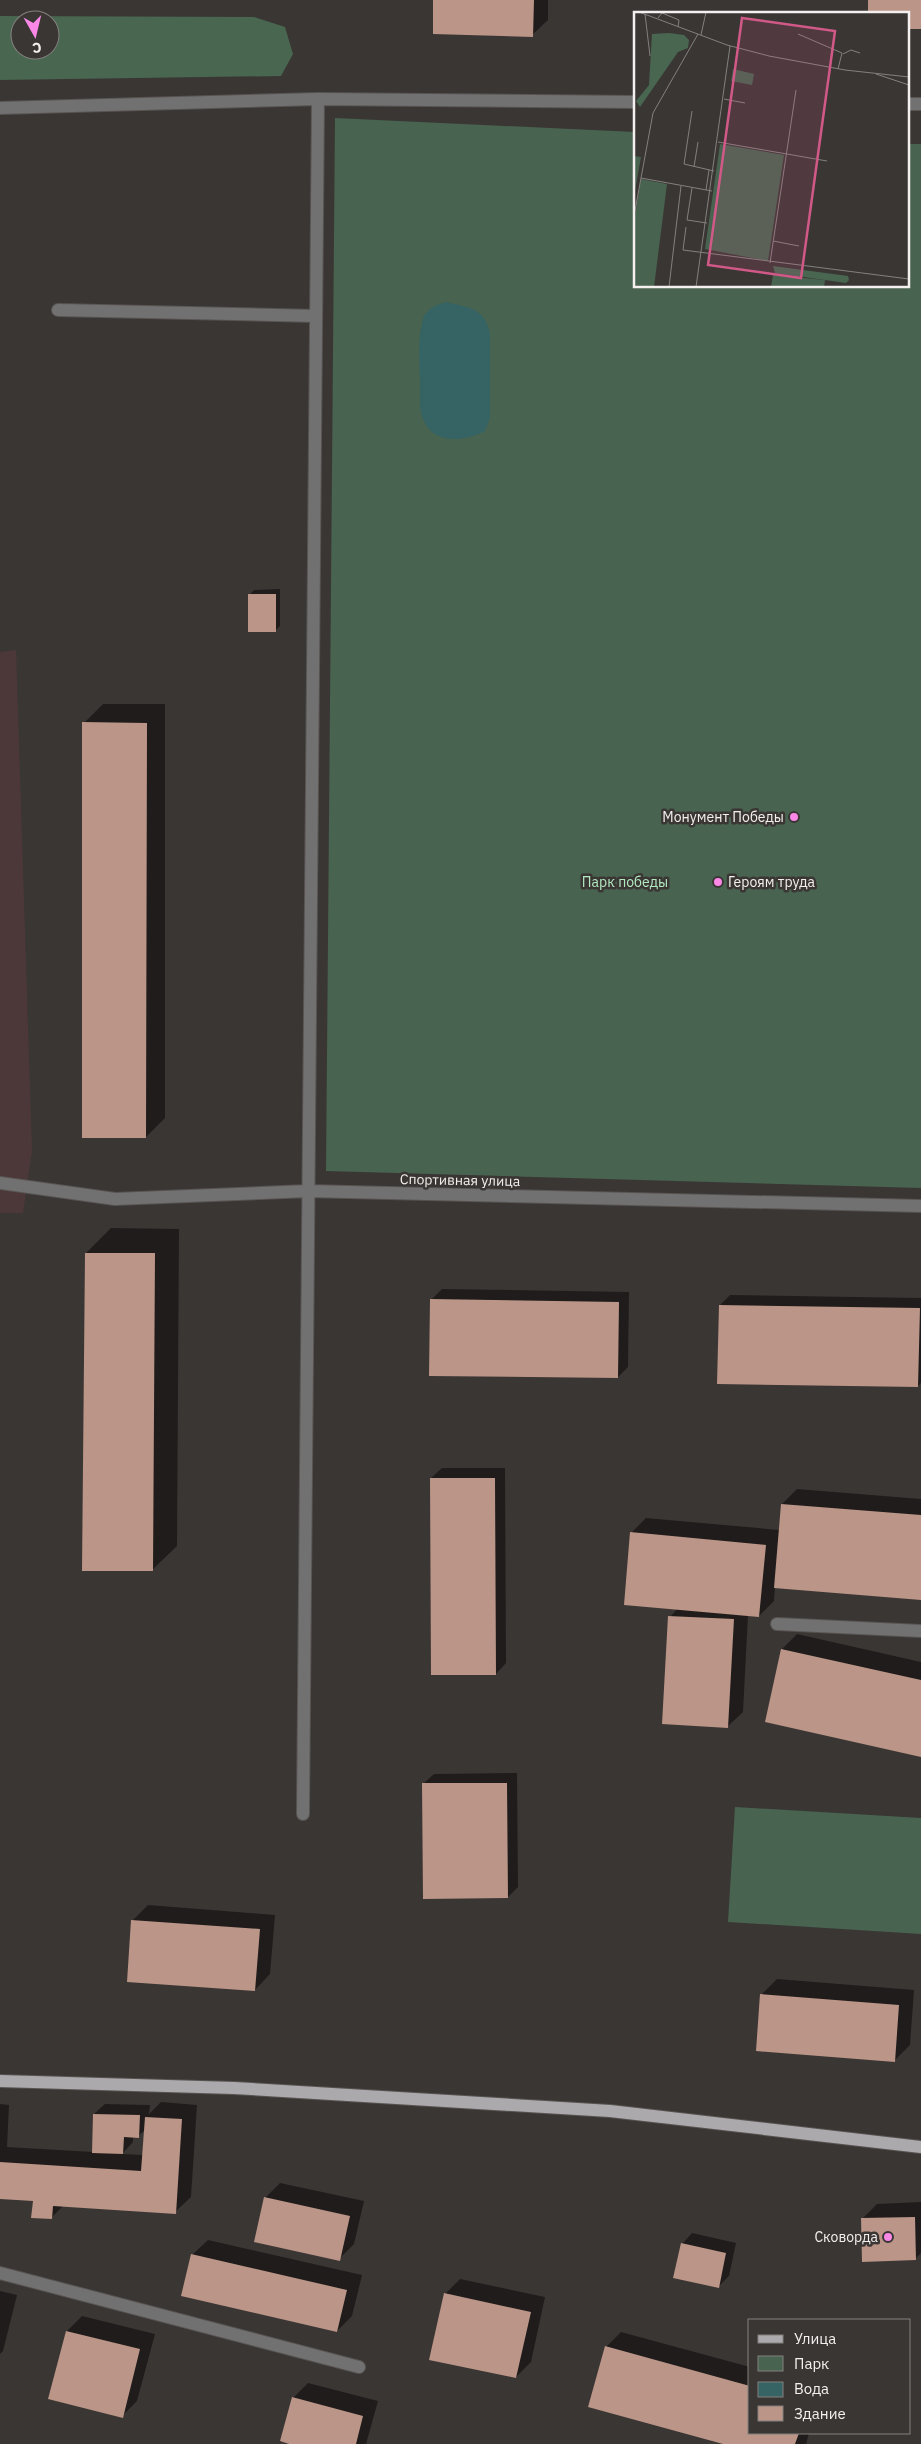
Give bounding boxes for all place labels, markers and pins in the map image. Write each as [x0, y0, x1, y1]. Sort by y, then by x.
place label: Монумент Победы [662, 808, 784, 826]
marker: Монумент Победы [788, 811, 800, 823]
place label: Героям труда [728, 873, 816, 891]
marker: Героям труда [712, 876, 724, 888]
place label: Сковорда [814, 2228, 879, 2246]
marker: Сковорда [882, 2231, 894, 2243]

